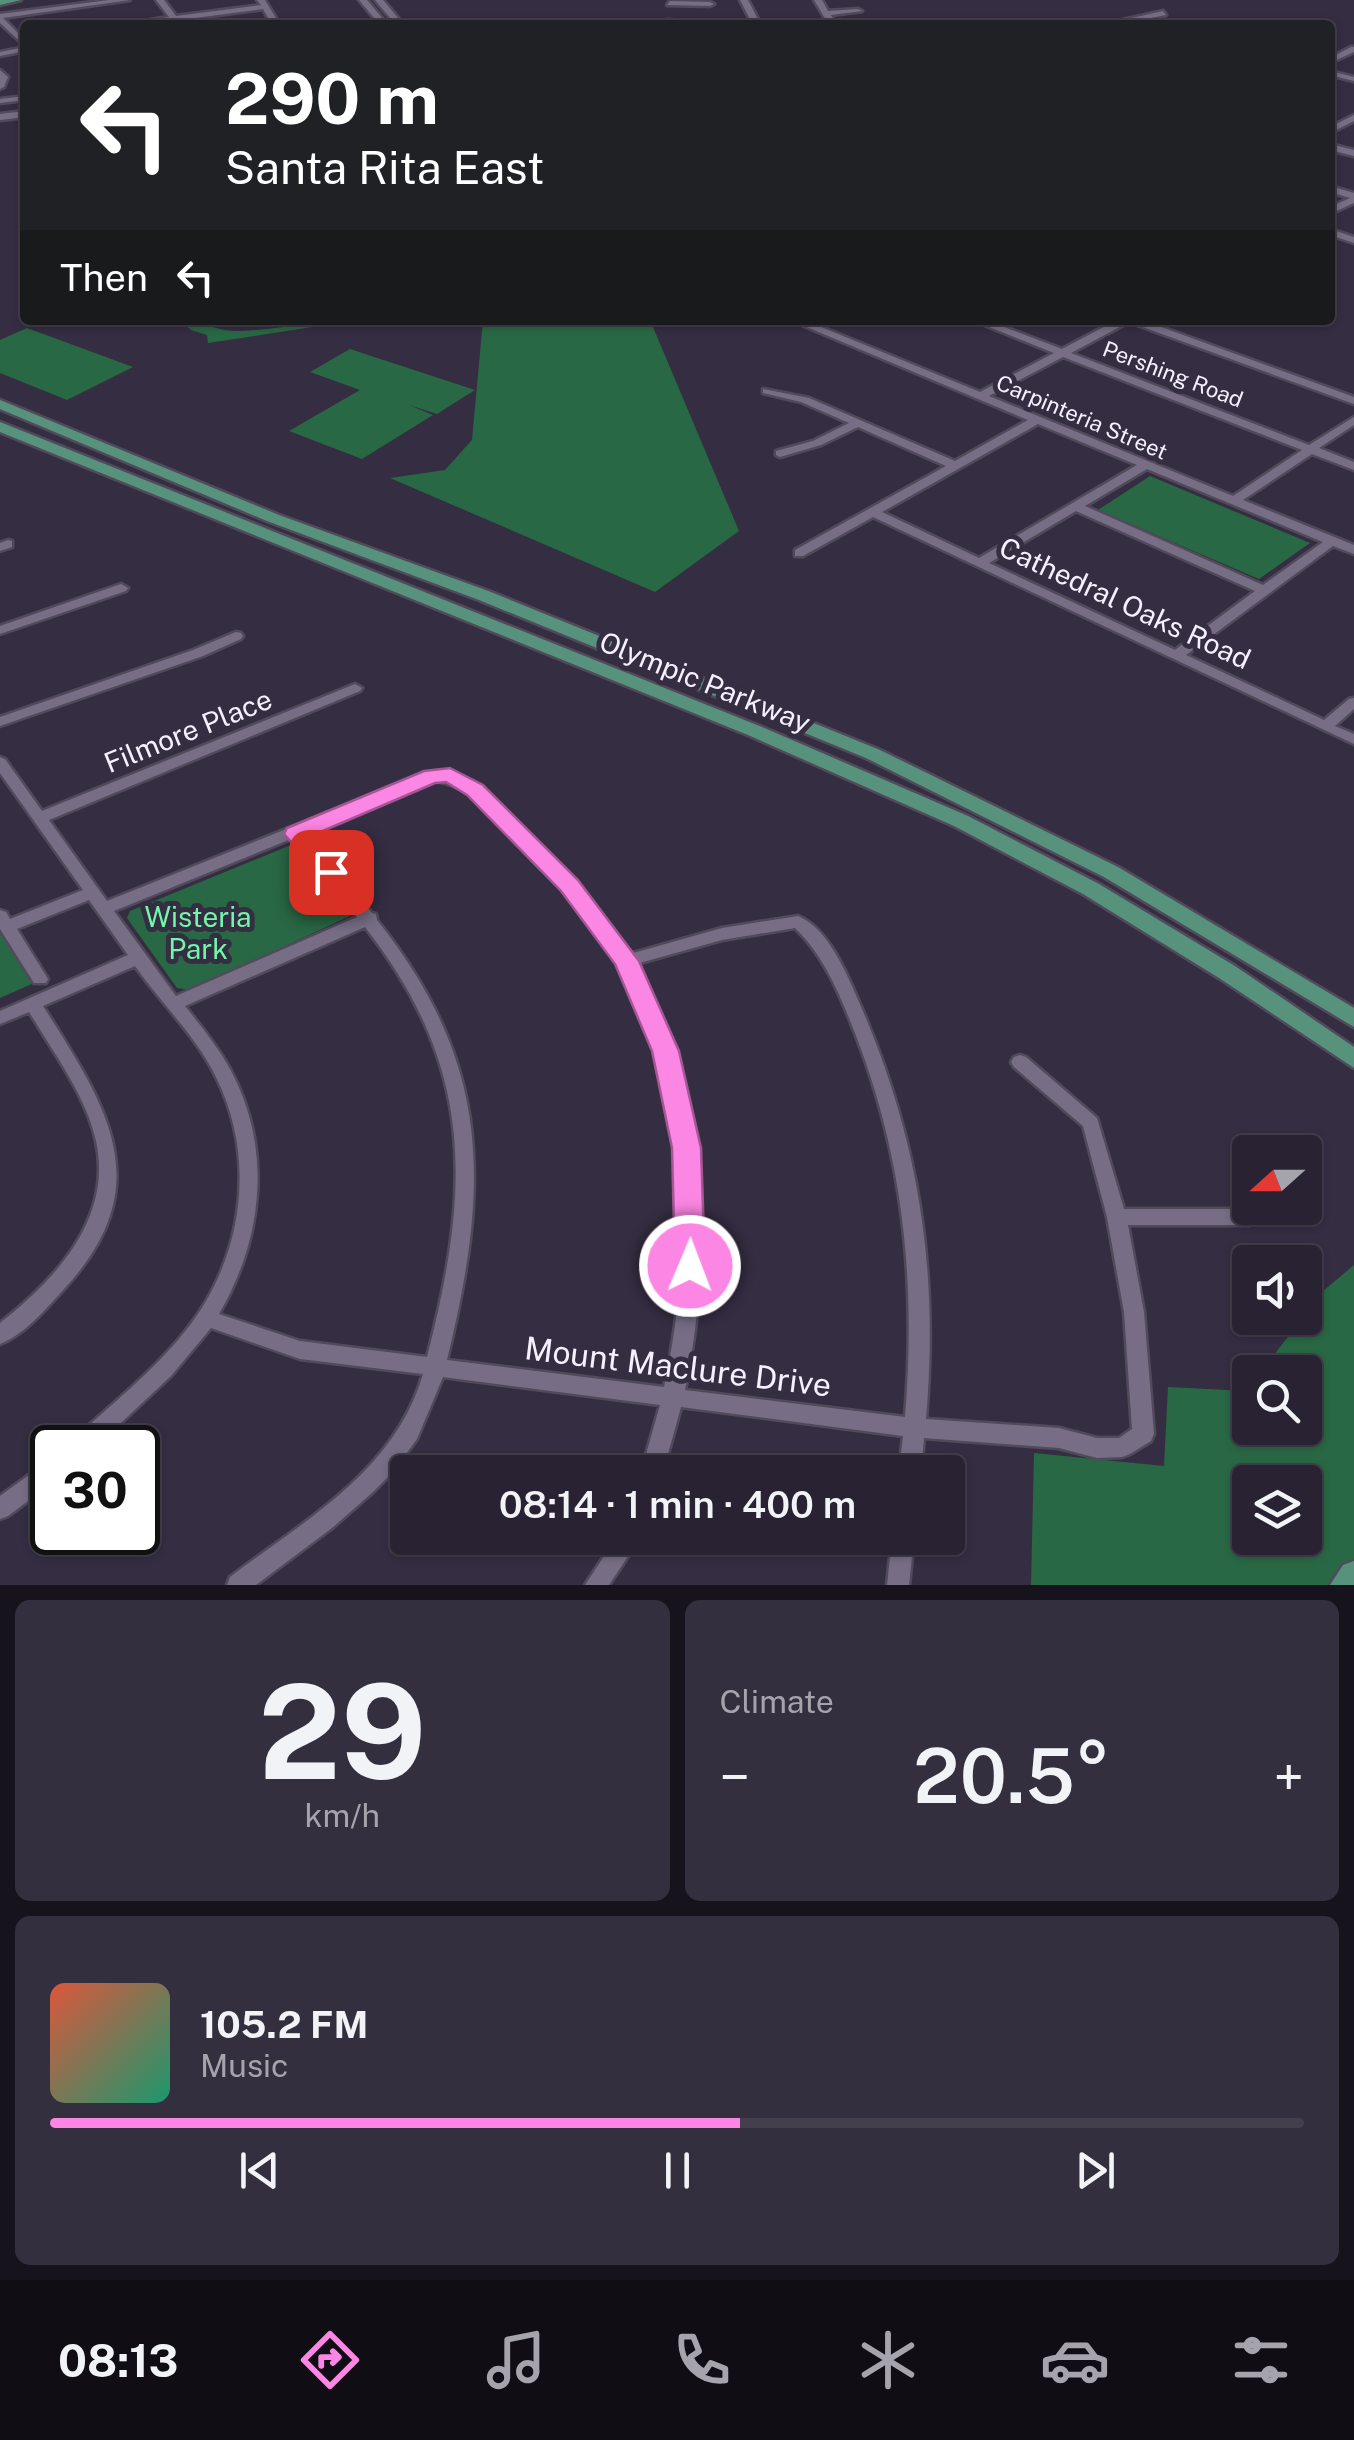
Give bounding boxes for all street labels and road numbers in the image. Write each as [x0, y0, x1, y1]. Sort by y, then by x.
street label: Pershing Road [1099, 335, 1247, 413]
street label: Carpinteria Street [993, 369, 1171, 465]
street label: Cathedral Oaks Road [994, 530, 1256, 675]
street label: Olympic Parkway [595, 624, 815, 739]
street label: Filmore Place [99, 682, 277, 779]
street label: Mount Maclure Drive [523, 1329, 833, 1404]

